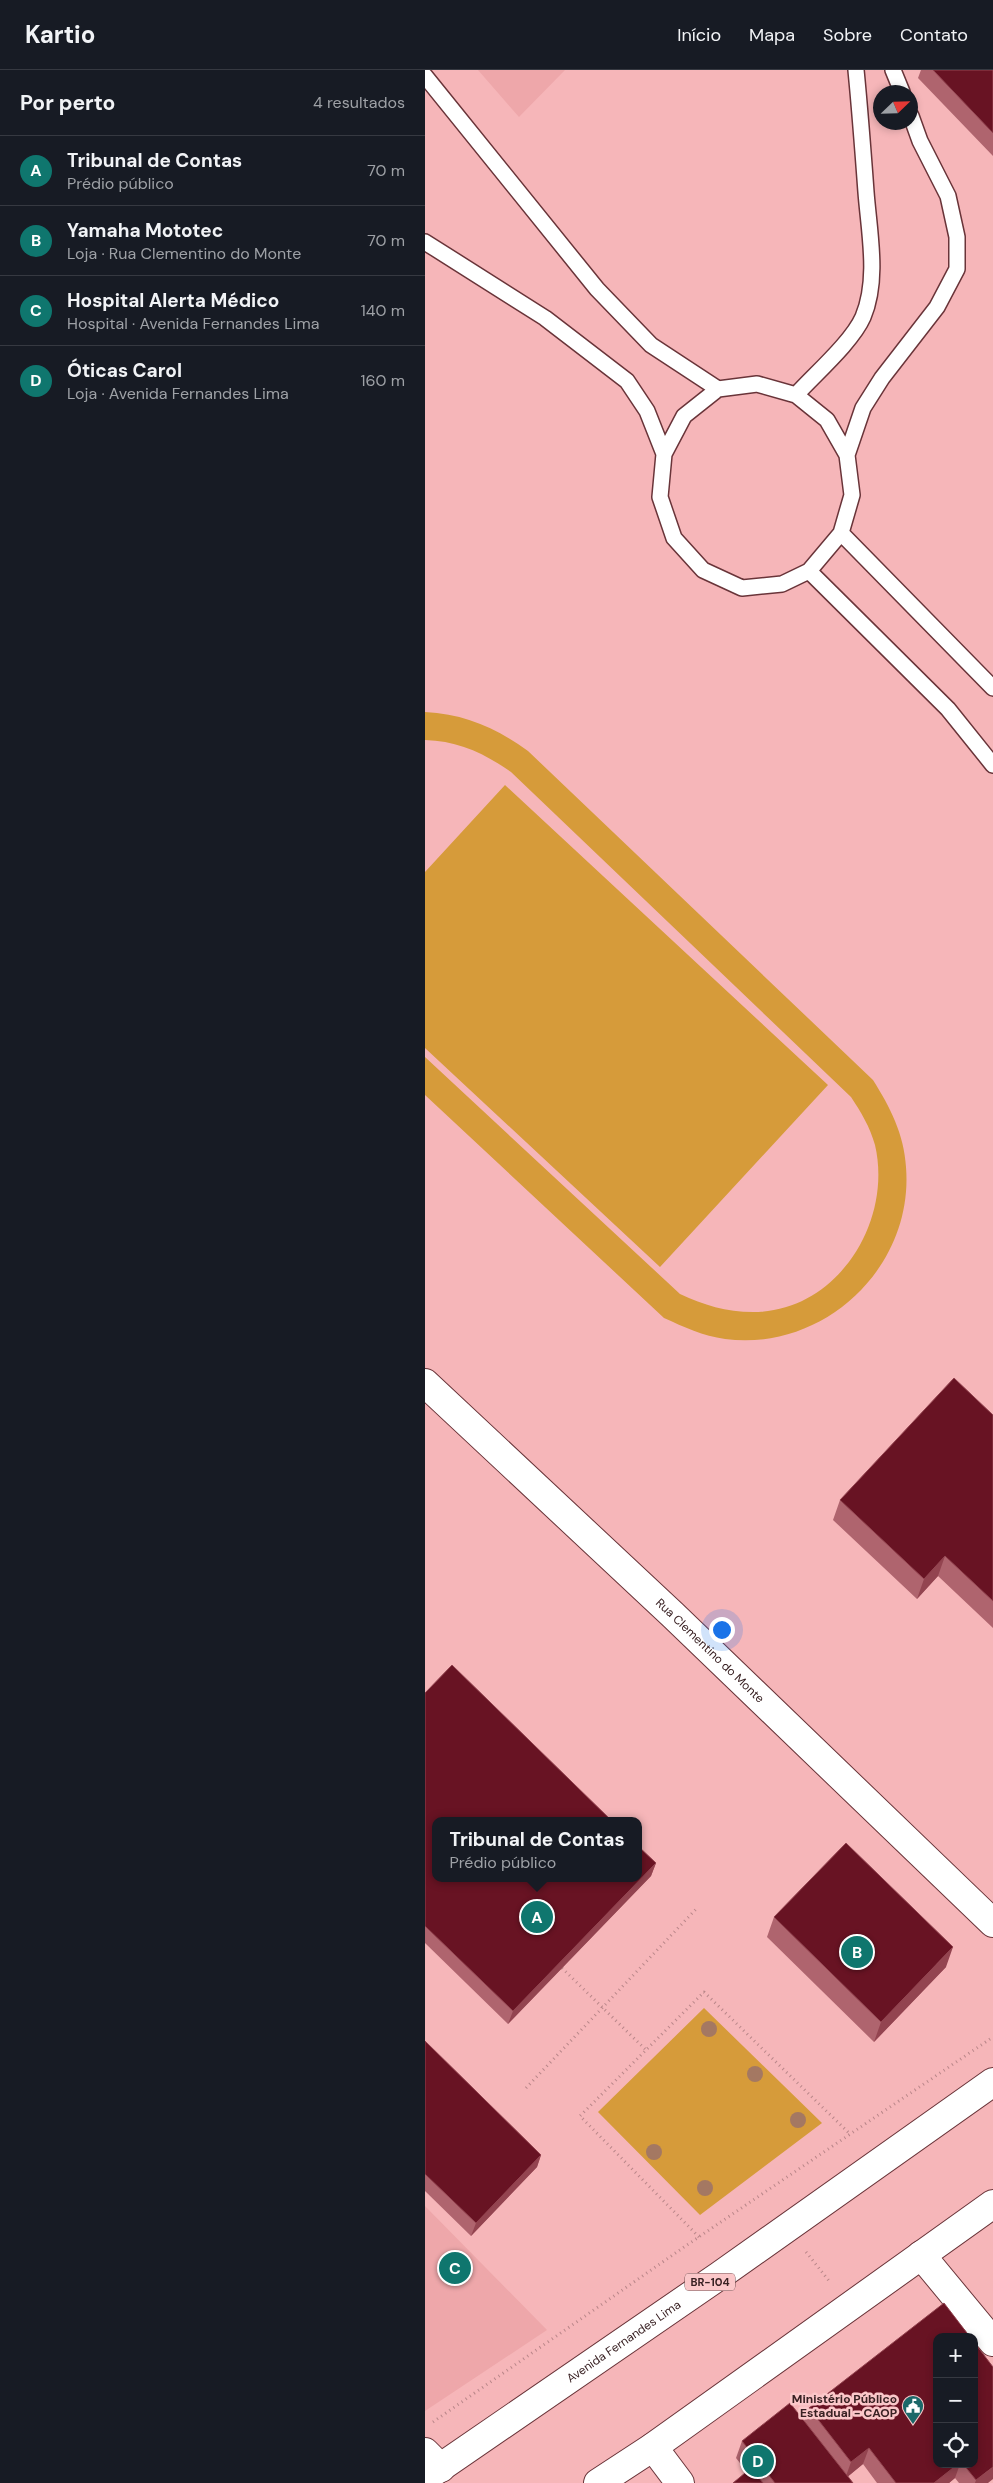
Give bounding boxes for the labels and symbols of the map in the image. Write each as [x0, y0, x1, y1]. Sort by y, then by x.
north arrow [873, 85, 918, 130]
street label: Rua Clementino do Monte [652, 1595, 768, 1707]
your location [709, 1617, 735, 1643]
pin: A [521, 1898, 553, 1936]
pin: B [841, 1933, 873, 1971]
pin: C [439, 2249, 471, 2287]
road number: BR-104 [685, 2274, 735, 2290]
street label: Avenida Fernandes Lima [563, 2297, 684, 2386]
place label: Ministério Público Estadual - CAOP [792, 2391, 897, 2421]
public building icon: Ministério Público Estadual - CAOP [901, 2394, 925, 2425]
pin: D [742, 2442, 774, 2480]

